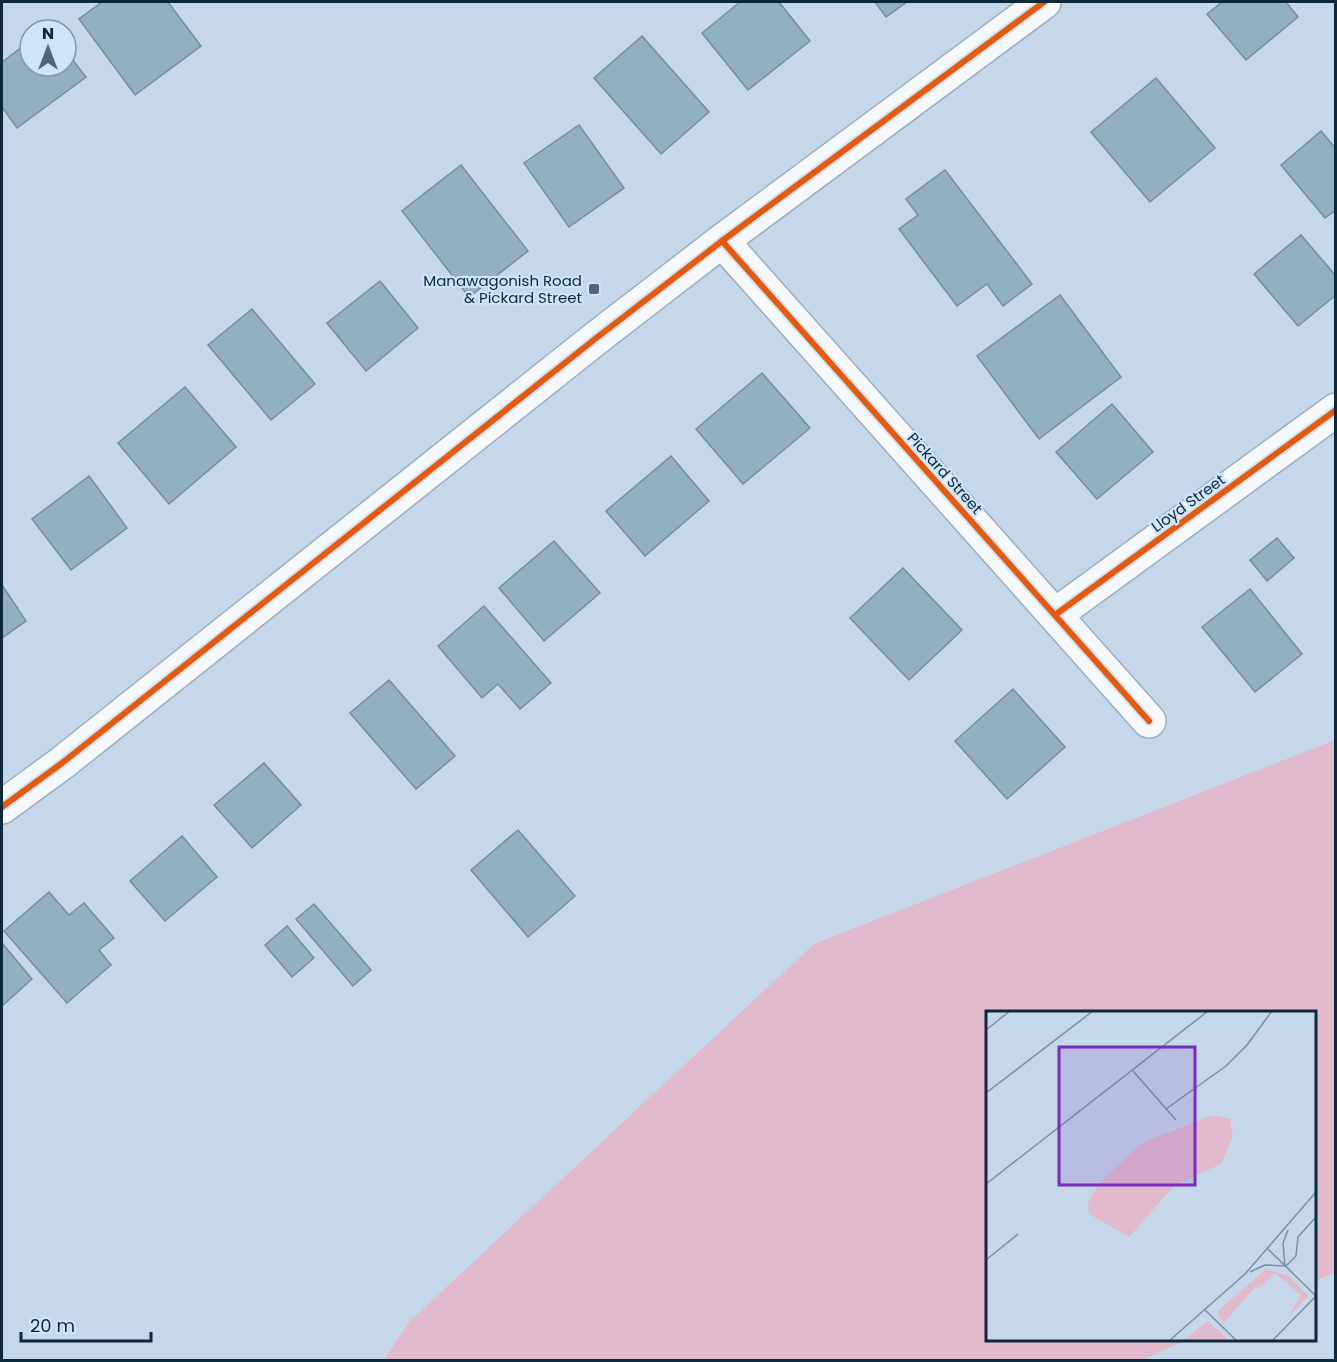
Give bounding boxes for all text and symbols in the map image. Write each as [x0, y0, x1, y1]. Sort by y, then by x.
north arrow [18, 18, 78, 78]
text: N [42, 22, 54, 45]
place label: Manawagonish Road & Pickard Street [423, 270, 582, 308]
marker: Manawagonish Road & Pickard Street [587, 282, 601, 296]
street label: Pickard Street [903, 428, 987, 518]
street label: Lloyd Street [1147, 469, 1229, 537]
inset map [986, 1011, 1316, 1341]
scale bar [21, 1305, 152, 1343]
text: 20 m [30, 1313, 75, 1338]

